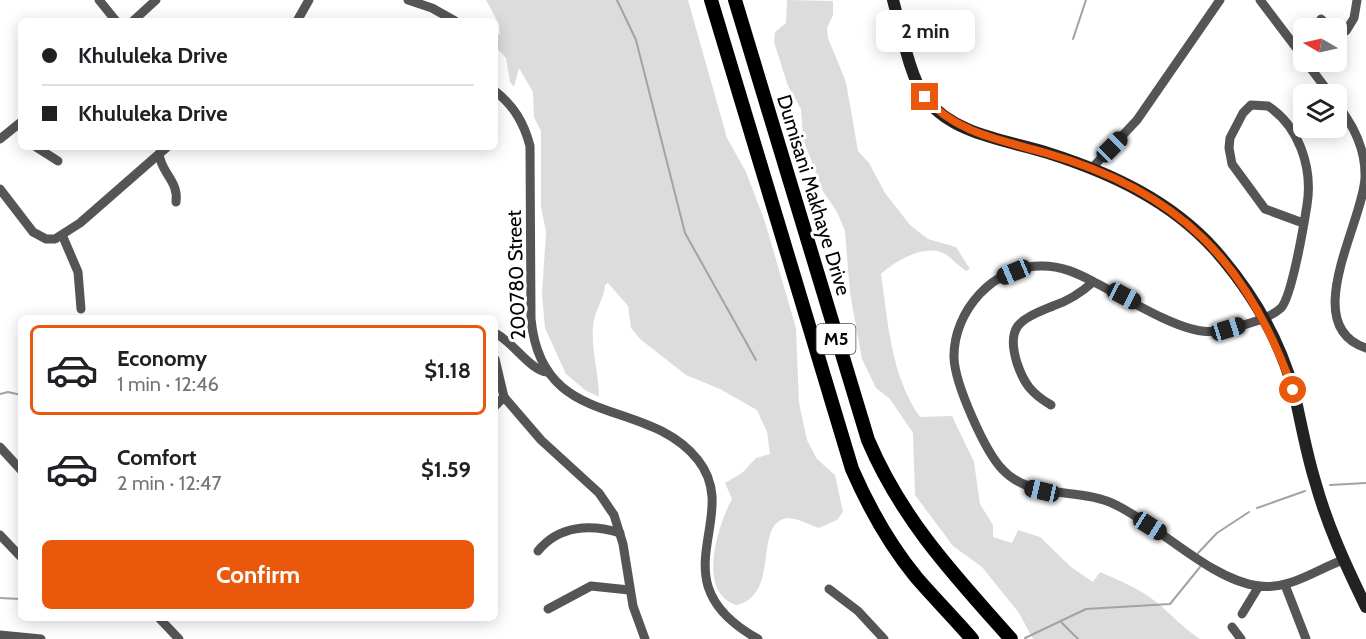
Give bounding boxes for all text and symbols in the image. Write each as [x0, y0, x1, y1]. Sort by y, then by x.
callout: 2 min [876, 10, 974, 52]
north arrow [1293, 18, 1347, 72]
map controls [1293, 18, 1347, 138]
text: 2 min [901, 19, 950, 43]
text: Khululeka Drive [78, 42, 228, 69]
route end [911, 83, 938, 110]
button: layers [1293, 84, 1347, 138]
street label: Dumisani Makhaye Drive [772, 92, 856, 298]
text: Khululeka Drive [78, 100, 228, 127]
car [1093, 128, 1131, 166]
street label: 200780 Street [502, 209, 530, 340]
car [994, 257, 1034, 287]
car [1104, 280, 1144, 312]
car [1208, 315, 1248, 343]
road number: M5 [816, 324, 856, 354]
icon: car [45, 343, 99, 397]
text: Economy [117, 345, 207, 372]
text: $1.18 [424, 357, 471, 384]
text: 1 min · 12:46 [117, 372, 219, 396]
route start [1279, 376, 1306, 403]
icon: car [45, 442, 99, 496]
text: Comfort [117, 444, 196, 471]
text: $1.59 [421, 456, 471, 483]
text: 2 min · 12:47 [117, 471, 221, 495]
car [1022, 478, 1062, 504]
car [1130, 509, 1170, 543]
button: Confirm [42, 540, 474, 609]

